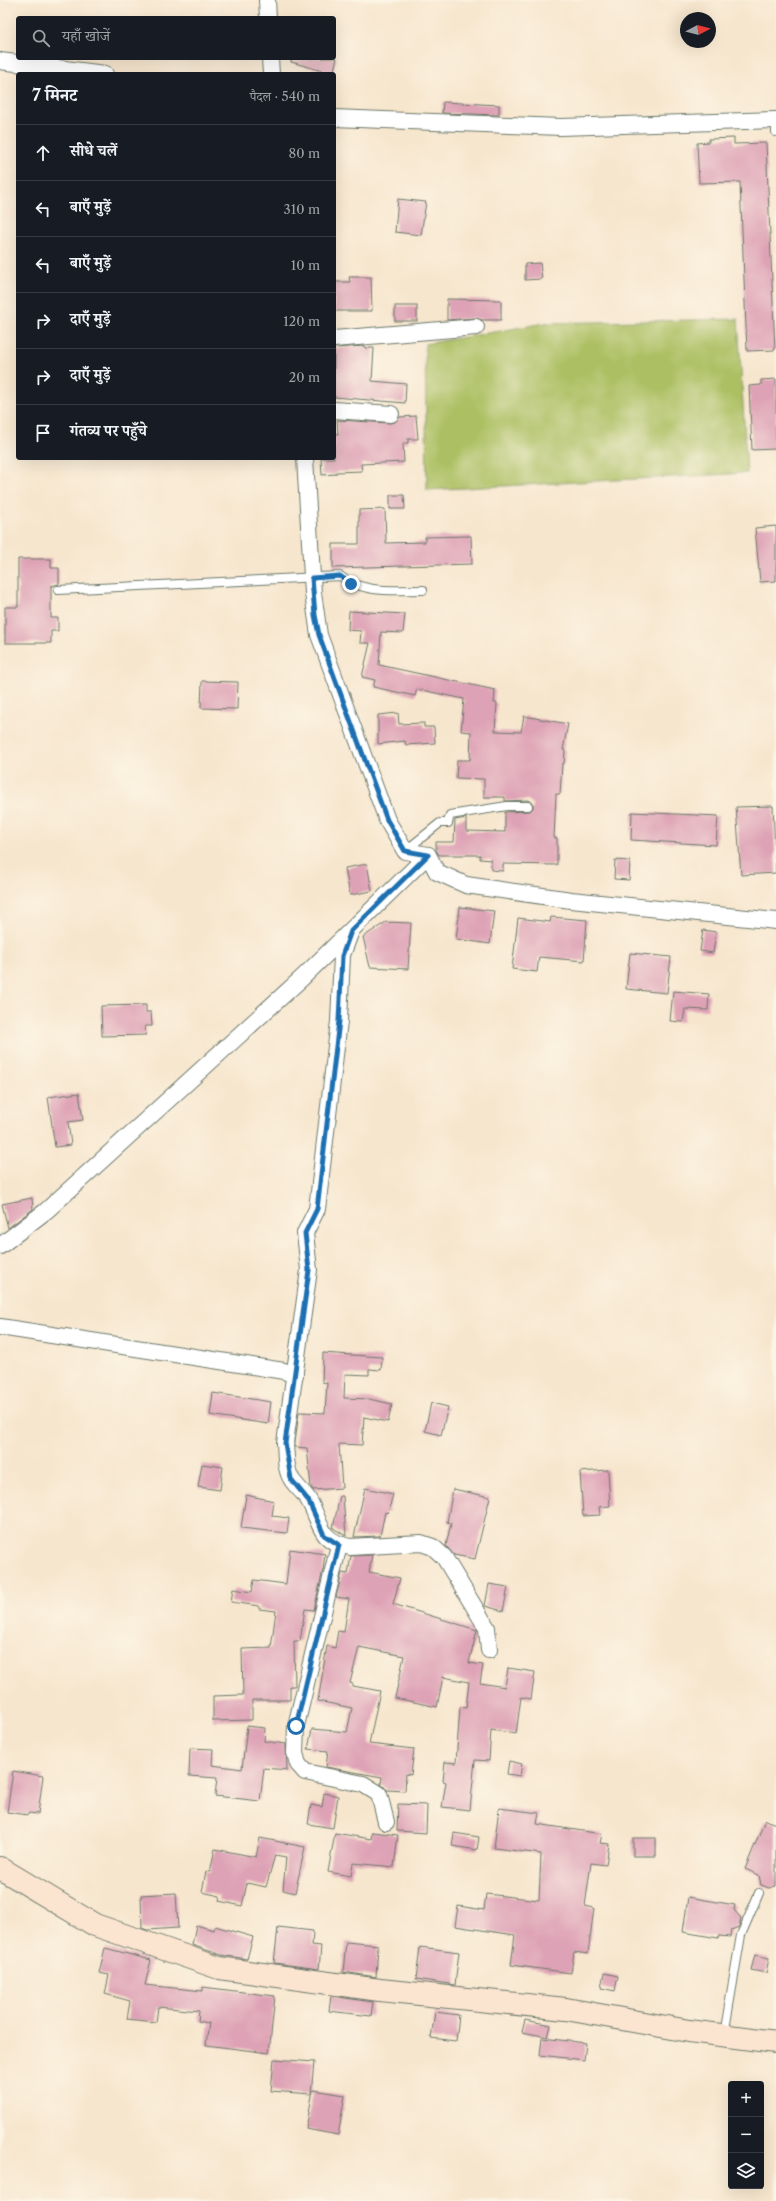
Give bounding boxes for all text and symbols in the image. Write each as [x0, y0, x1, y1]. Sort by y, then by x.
north arrow [680, 12, 716, 48]
search box [16, 16, 336, 60]
text: यहाँ खोजें [62, 26, 110, 45]
icon: search [30, 27, 52, 49]
text: 7 मिनट [32, 85, 77, 105]
text: पैदल · 540 m [250, 88, 320, 104]
text: सीधे चलें [70, 141, 117, 160]
icon: ahead [32, 142, 54, 164]
text: 80 m [288, 145, 320, 161]
text: बाएँ मुड़ें [70, 197, 111, 216]
icon: left [32, 198, 54, 220]
text: 310 m [284, 201, 320, 217]
text: बाएँ मुड़ें [70, 253, 111, 272]
icon: left [32, 254, 54, 276]
text: 10 m [291, 257, 320, 273]
text: दाएँ मुड़ें [70, 309, 110, 328]
icon: right [32, 310, 54, 332]
text: 120 m [283, 313, 320, 329]
text: दाएँ मुड़ें [70, 365, 110, 384]
icon: right [32, 366, 54, 388]
text: 20 m [289, 369, 320, 385]
text: गंतव्य पर पहुँचे [70, 421, 147, 440]
icon: arrive [32, 422, 54, 444]
route end [342, 575, 360, 593]
route start [287, 1717, 305, 1735]
map controls [728, 2081, 764, 2189]
button: + [728, 2081, 764, 2117]
button: − [728, 2117, 764, 2153]
button: layers [728, 2153, 764, 2189]

